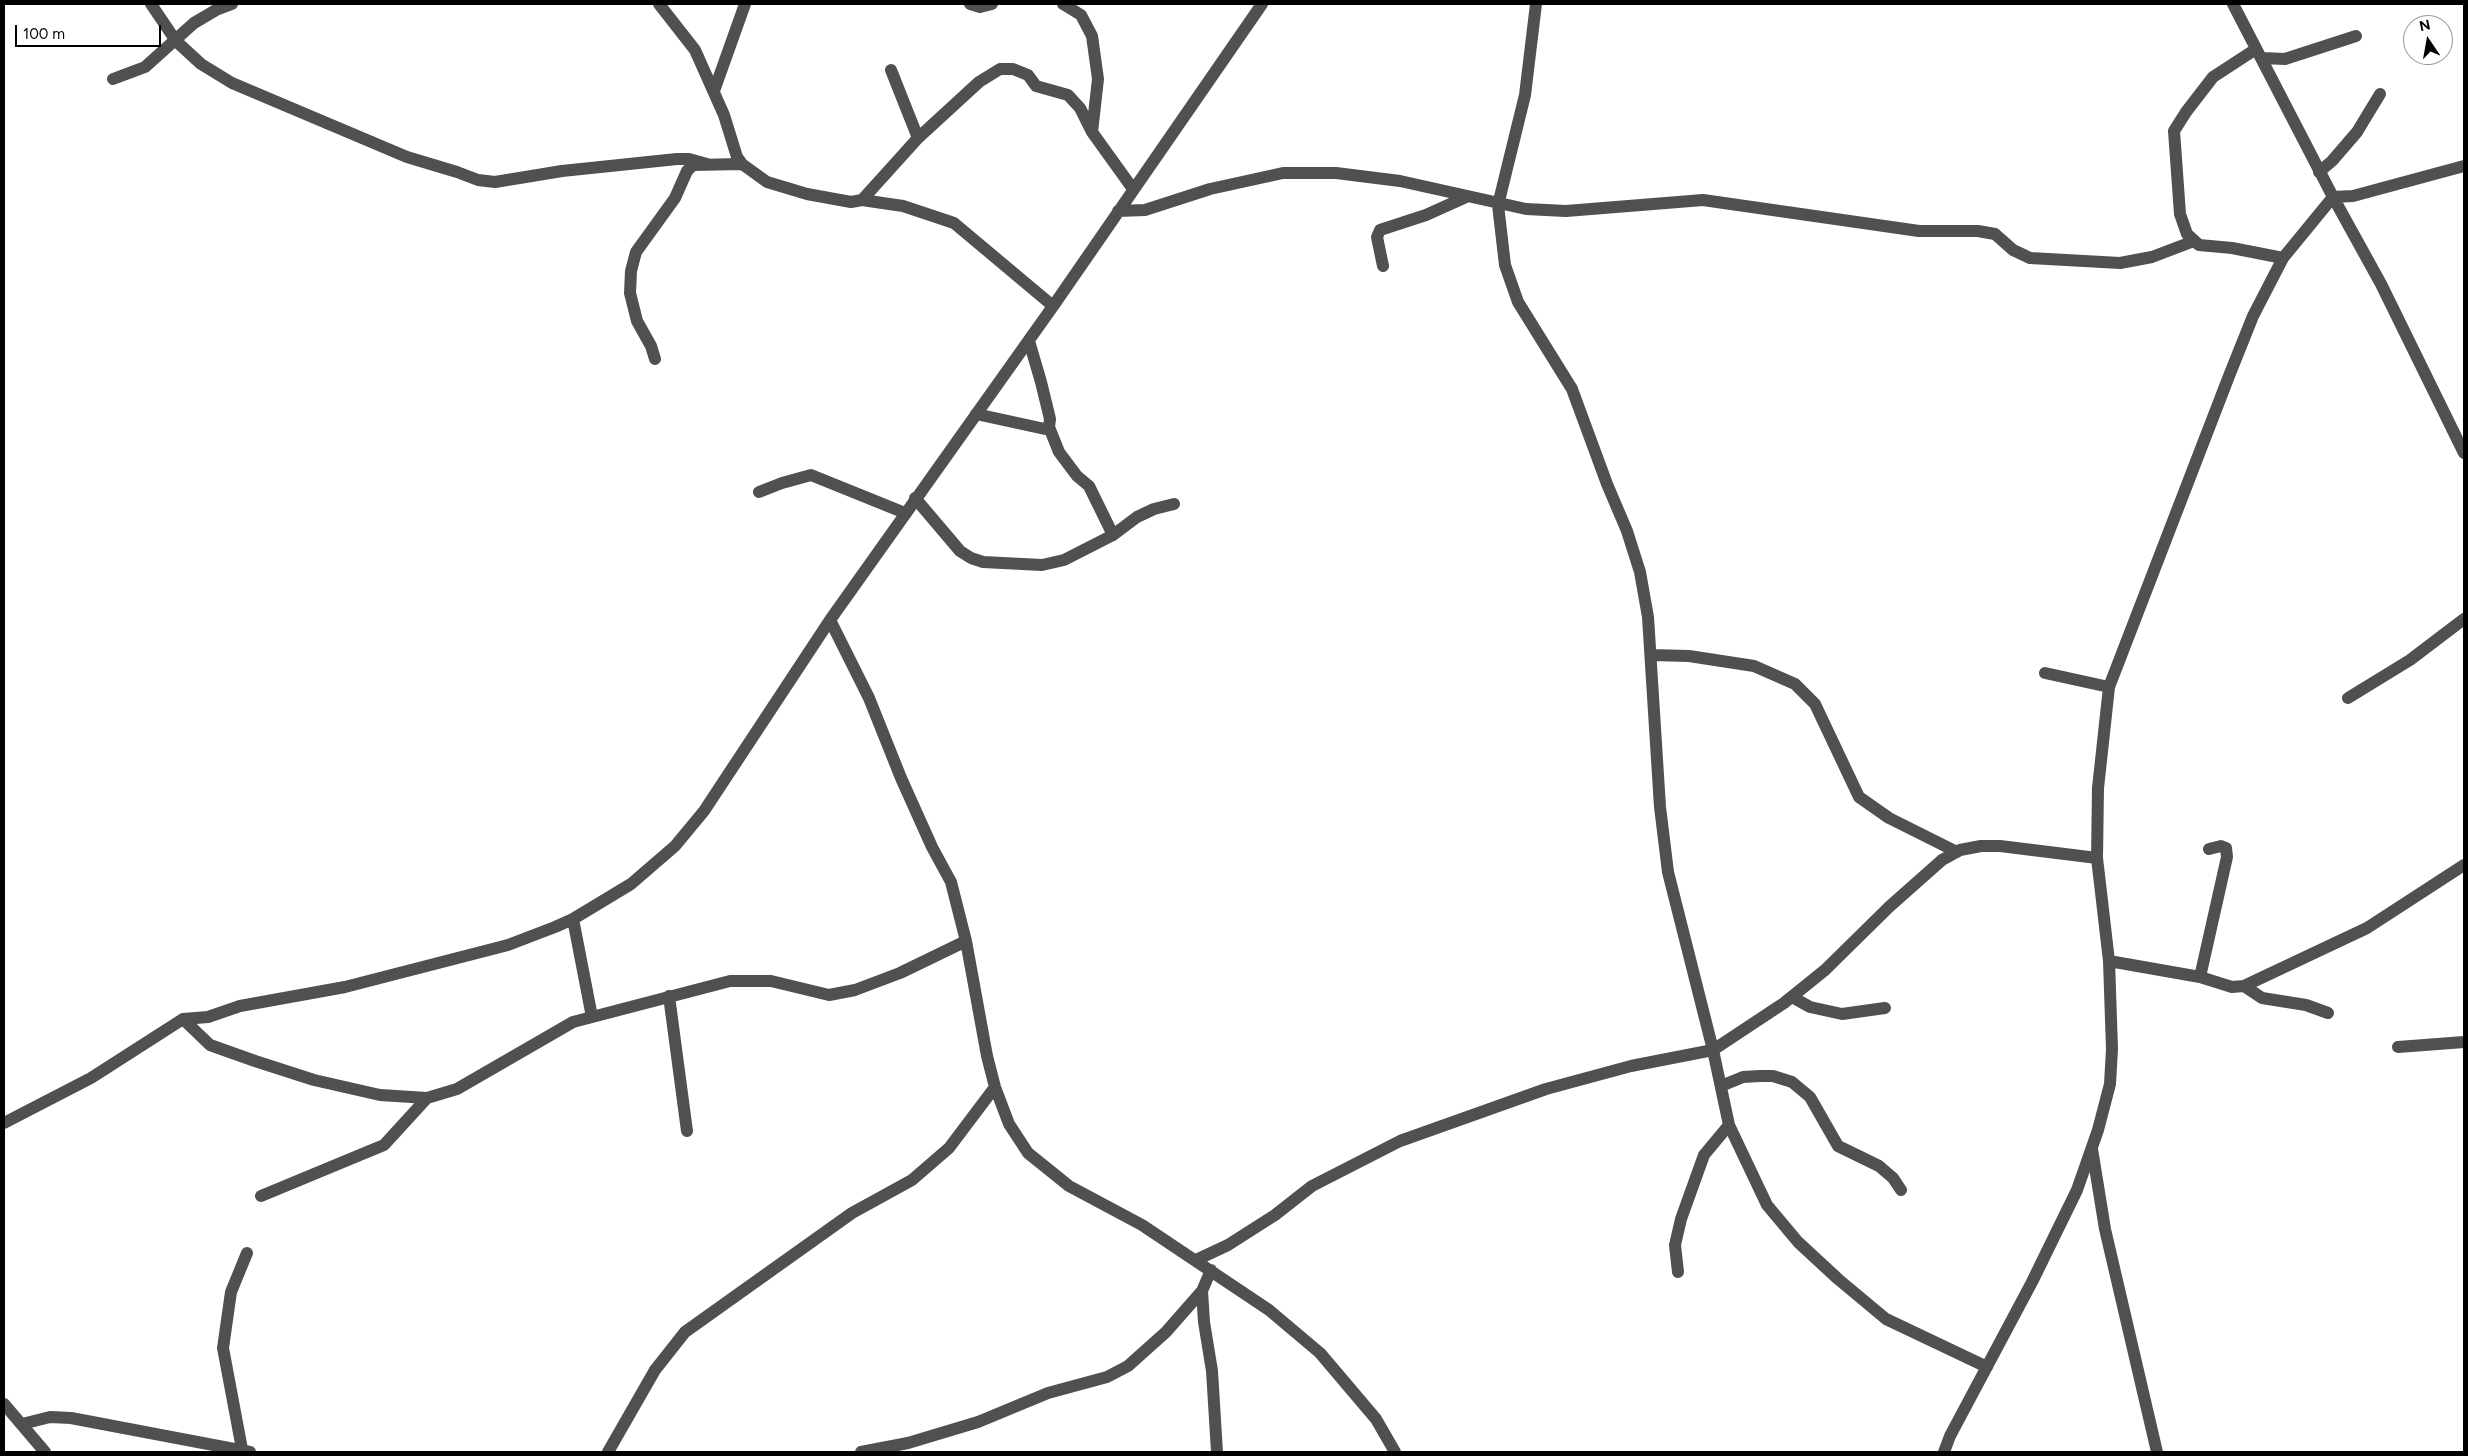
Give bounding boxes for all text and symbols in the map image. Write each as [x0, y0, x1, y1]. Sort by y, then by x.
scale bar [18, 15, 164, 47]
north arrow [2403, 15, 2453, 65]
text: N [2418, 16, 2432, 35]
text: 100 m [23, 25, 65, 43]

